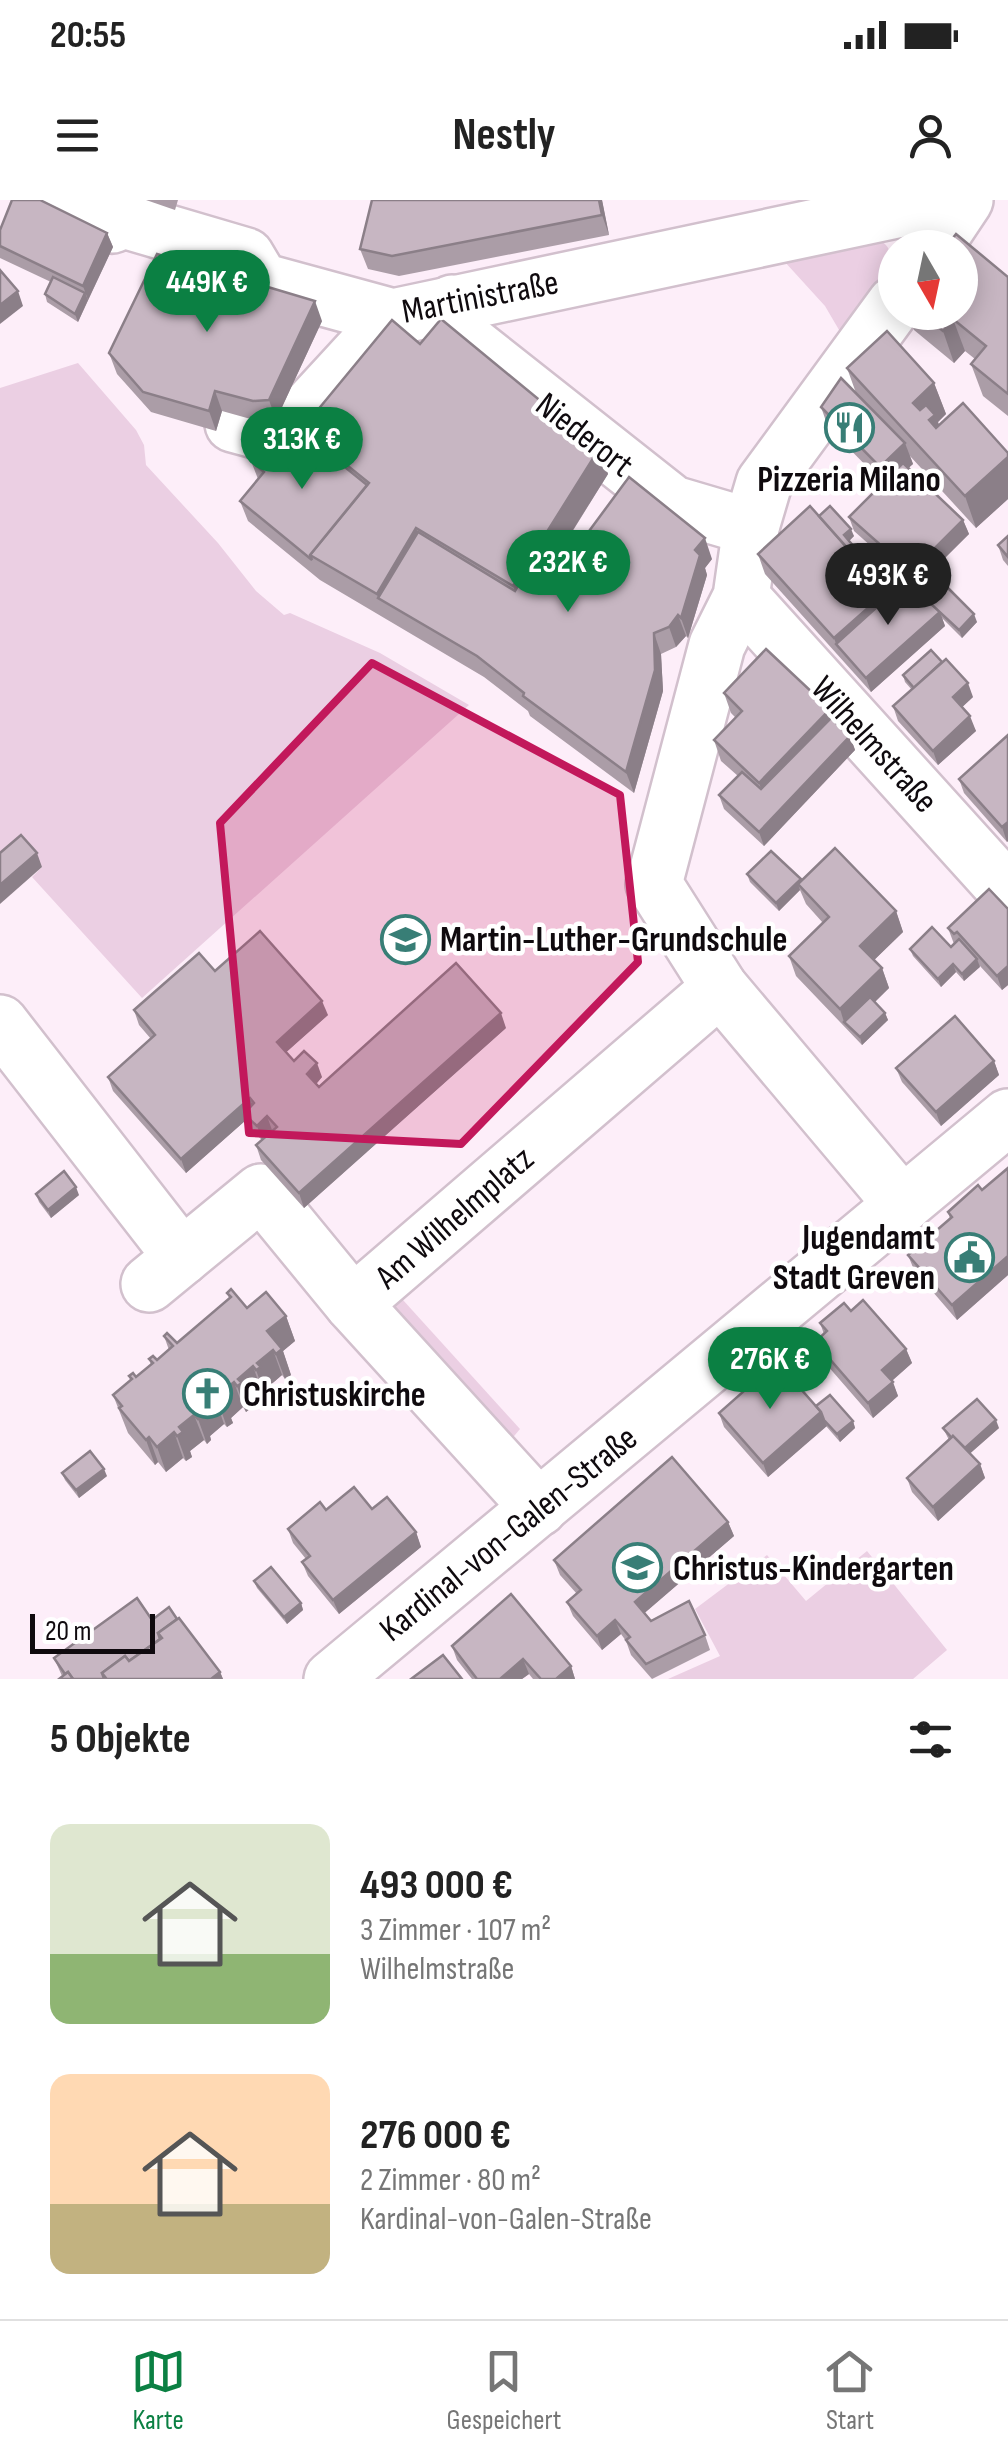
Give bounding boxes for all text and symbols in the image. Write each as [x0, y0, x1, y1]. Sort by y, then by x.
text: 20:55 [50, 13, 126, 58]
icon: menu [50, 108, 105, 163]
text: Nestly [452, 108, 556, 163]
icon: person [903, 108, 958, 163]
north arrow [878, 230, 978, 330]
map controls [878, 230, 978, 330]
pin: 449K € [126, 250, 288, 335]
street label: Martinistraße [398, 261, 562, 334]
text: 449K € [166, 263, 248, 302]
street label: Niederort [527, 384, 642, 487]
restaurant icon: Pizzeria Milano [823, 401, 875, 453]
pin: 313K € [221, 407, 383, 492]
text: 313K € [263, 420, 341, 459]
place label: Pizzeria Milano [757, 459, 941, 502]
pin: 232K € [487, 530, 649, 615]
text: 232K € [528, 543, 608, 582]
pin: 493K € [807, 543, 969, 628]
text: 493K € [847, 556, 929, 595]
street label: Wilhelmstraße [801, 668, 946, 822]
school or university icon: Martin-Luther-Grundschule [379, 913, 431, 965]
place label: Martin-Luther-Grundschule [440, 919, 787, 962]
street label: Am Wilhelmplatz [366, 1138, 543, 1299]
place label: Jugendamt Stadt Greven [773, 1217, 935, 1300]
public building icon: Jugendamt Stadt Greven [944, 1231, 996, 1283]
pin: 276K € [689, 1327, 851, 1412]
text: 276K € [730, 1340, 810, 1379]
church icon: Christuskirche [182, 1368, 234, 1420]
place label: Christuskirche [243, 1374, 426, 1417]
street label: Kardinal-von-Galen-Straße [371, 1417, 646, 1651]
school or university icon: Christus-Kindergarten [612, 1542, 664, 1594]
place label: Christus-Kindergarten [673, 1548, 954, 1591]
scale bar [30, 1609, 155, 1654]
text: 20 m [45, 1615, 91, 1648]
icon: filters [903, 1712, 958, 1767]
text: 5 Objekte [50, 1714, 191, 1765]
text: 493 000 € [360, 1860, 513, 1911]
icon: home [130, 1864, 250, 1984]
text: 3 Zimmer · 107 m² [360, 1911, 551, 1950]
text: Wilhelmstraße [360, 1950, 514, 1989]
text: 276 000 € [360, 2110, 511, 2161]
icon: home [130, 2114, 250, 2234]
text: 2 Zimmer · 80 m² [360, 2161, 541, 2200]
text: Kardinal-von-Galen-Straße [360, 2200, 652, 2239]
tab: Karte [131, 2344, 186, 2437]
tab: Gespeichert [447, 2344, 561, 2437]
tab: Start [822, 2344, 877, 2437]

